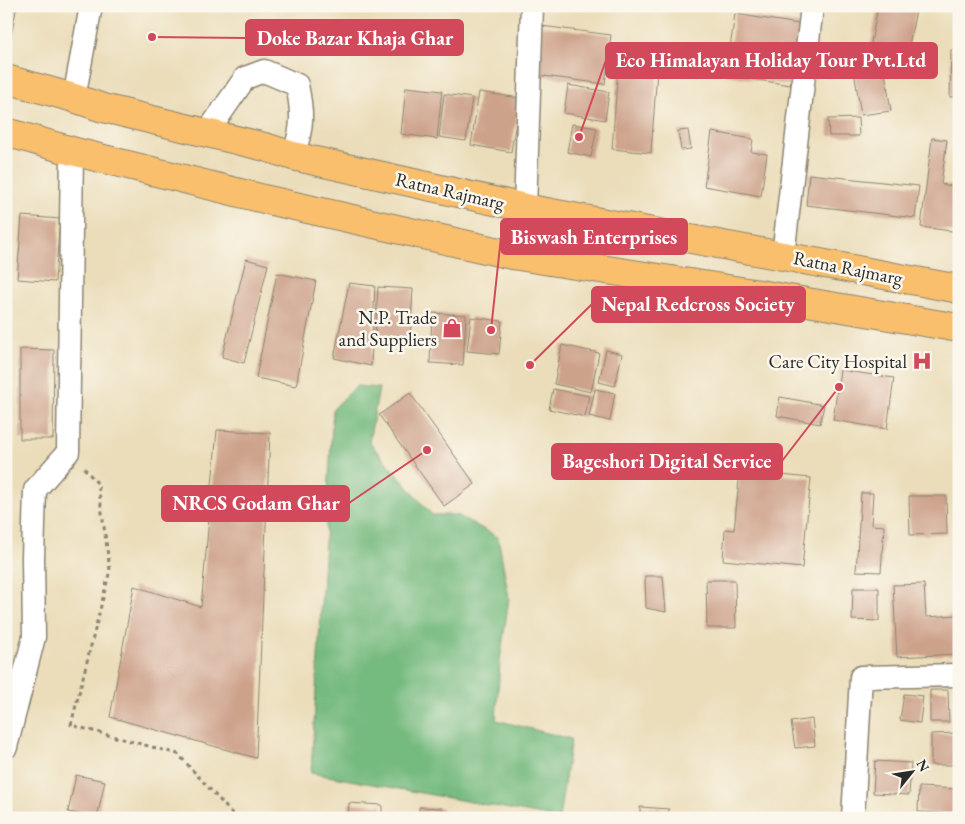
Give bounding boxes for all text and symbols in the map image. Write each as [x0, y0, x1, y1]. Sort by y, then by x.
callout: Doke Bazar Khaja Ghar [246, 20, 463, 55]
text: Doke Bazar Khaja Ghar [257, 25, 454, 51]
callout: Eco Himalayan Holiday Tour Pvt.Ltd [606, 43, 937, 78]
text: Eco Himalayan Holiday Tour Pvt.Ltd [616, 47, 926, 73]
street label: Ratna Rajmarg [393, 166, 507, 216]
callout: Biswash Enterprises [501, 219, 687, 254]
text: Biswash Enterprises [511, 224, 677, 250]
street label: Ratna Rajmarg [791, 245, 905, 291]
callout: Nepal Redcross Society [592, 287, 805, 322]
text: Nepal Redcross Society [601, 291, 795, 317]
place label: N.P. Trade and Suppliers [339, 305, 437, 352]
shop icon: N.P. Trade and Suppliers [441, 317, 463, 339]
place label: Care City Hospital [769, 349, 907, 374]
hospital icon: Care City Hospital [911, 350, 933, 372]
callout: Bageshori Digital Service [552, 444, 782, 479]
text: Bageshori Digital Service [562, 448, 772, 474]
callout: NRCS Godam Ghar [162, 486, 349, 521]
text: NRCS Godam Ghar [172, 490, 340, 516]
north arrow [888, 746, 938, 796]
text: N [913, 756, 934, 775]

